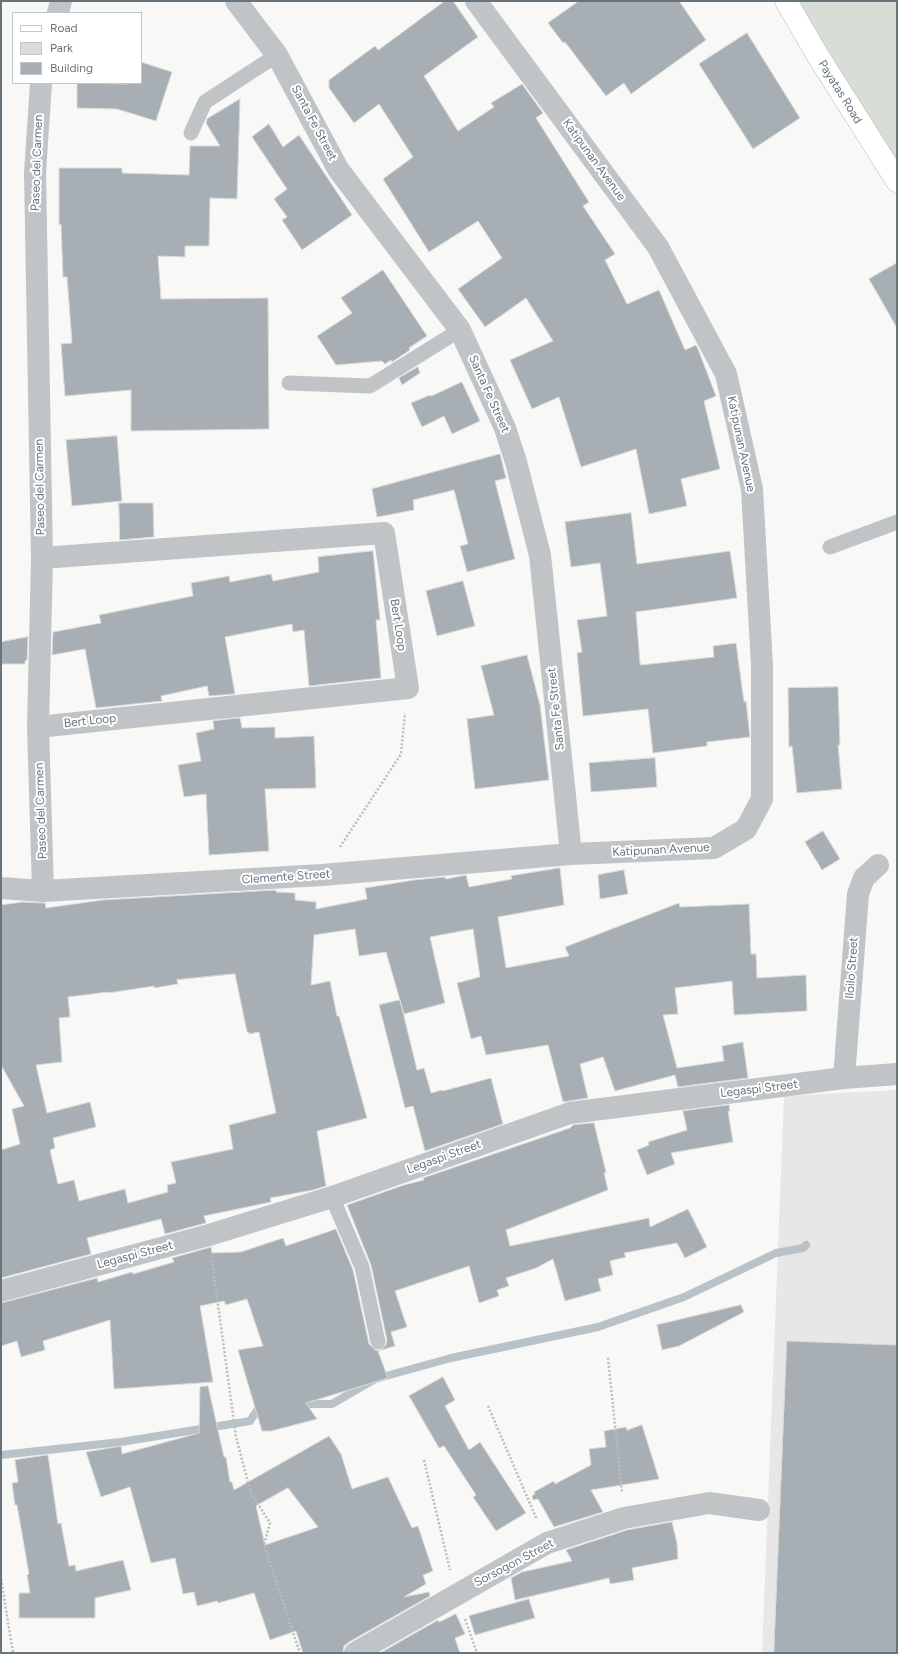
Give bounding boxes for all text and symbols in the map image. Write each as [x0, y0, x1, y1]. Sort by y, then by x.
legend [12, 12, 142, 84]
text: Road [50, 21, 78, 35]
text: Park [50, 41, 73, 55]
street label: Payatas Road [815, 58, 865, 126]
text: Building [50, 61, 93, 75]
street label: Santa Fe Street [288, 83, 340, 163]
street label: Paseo del Carmen [28, 115, 46, 211]
street label: Katipunan Avenue [560, 116, 628, 204]
street label: Santa Fe Street [465, 353, 513, 435]
street label: Katipunan Avenue [724, 395, 758, 493]
street label: Paseo del Carmen [32, 439, 48, 535]
street label: Bert Loop [387, 598, 409, 652]
street label: Santa Fe Street [544, 667, 568, 751]
street label: Bert Loop [63, 711, 117, 731]
street label: Paseo del Carmen [32, 763, 50, 859]
street label: Katipunan Avenue [612, 840, 710, 860]
street label: Clemente Street [241, 867, 331, 887]
street label: Iloilo Street [843, 937, 861, 999]
street label: Legaspi Street [719, 1077, 799, 1101]
street label: Legaspi Street [405, 1137, 483, 1177]
street label: Legaspi Street [95, 1238, 175, 1272]
street label: Sorsogon Street [472, 1536, 556, 1590]

